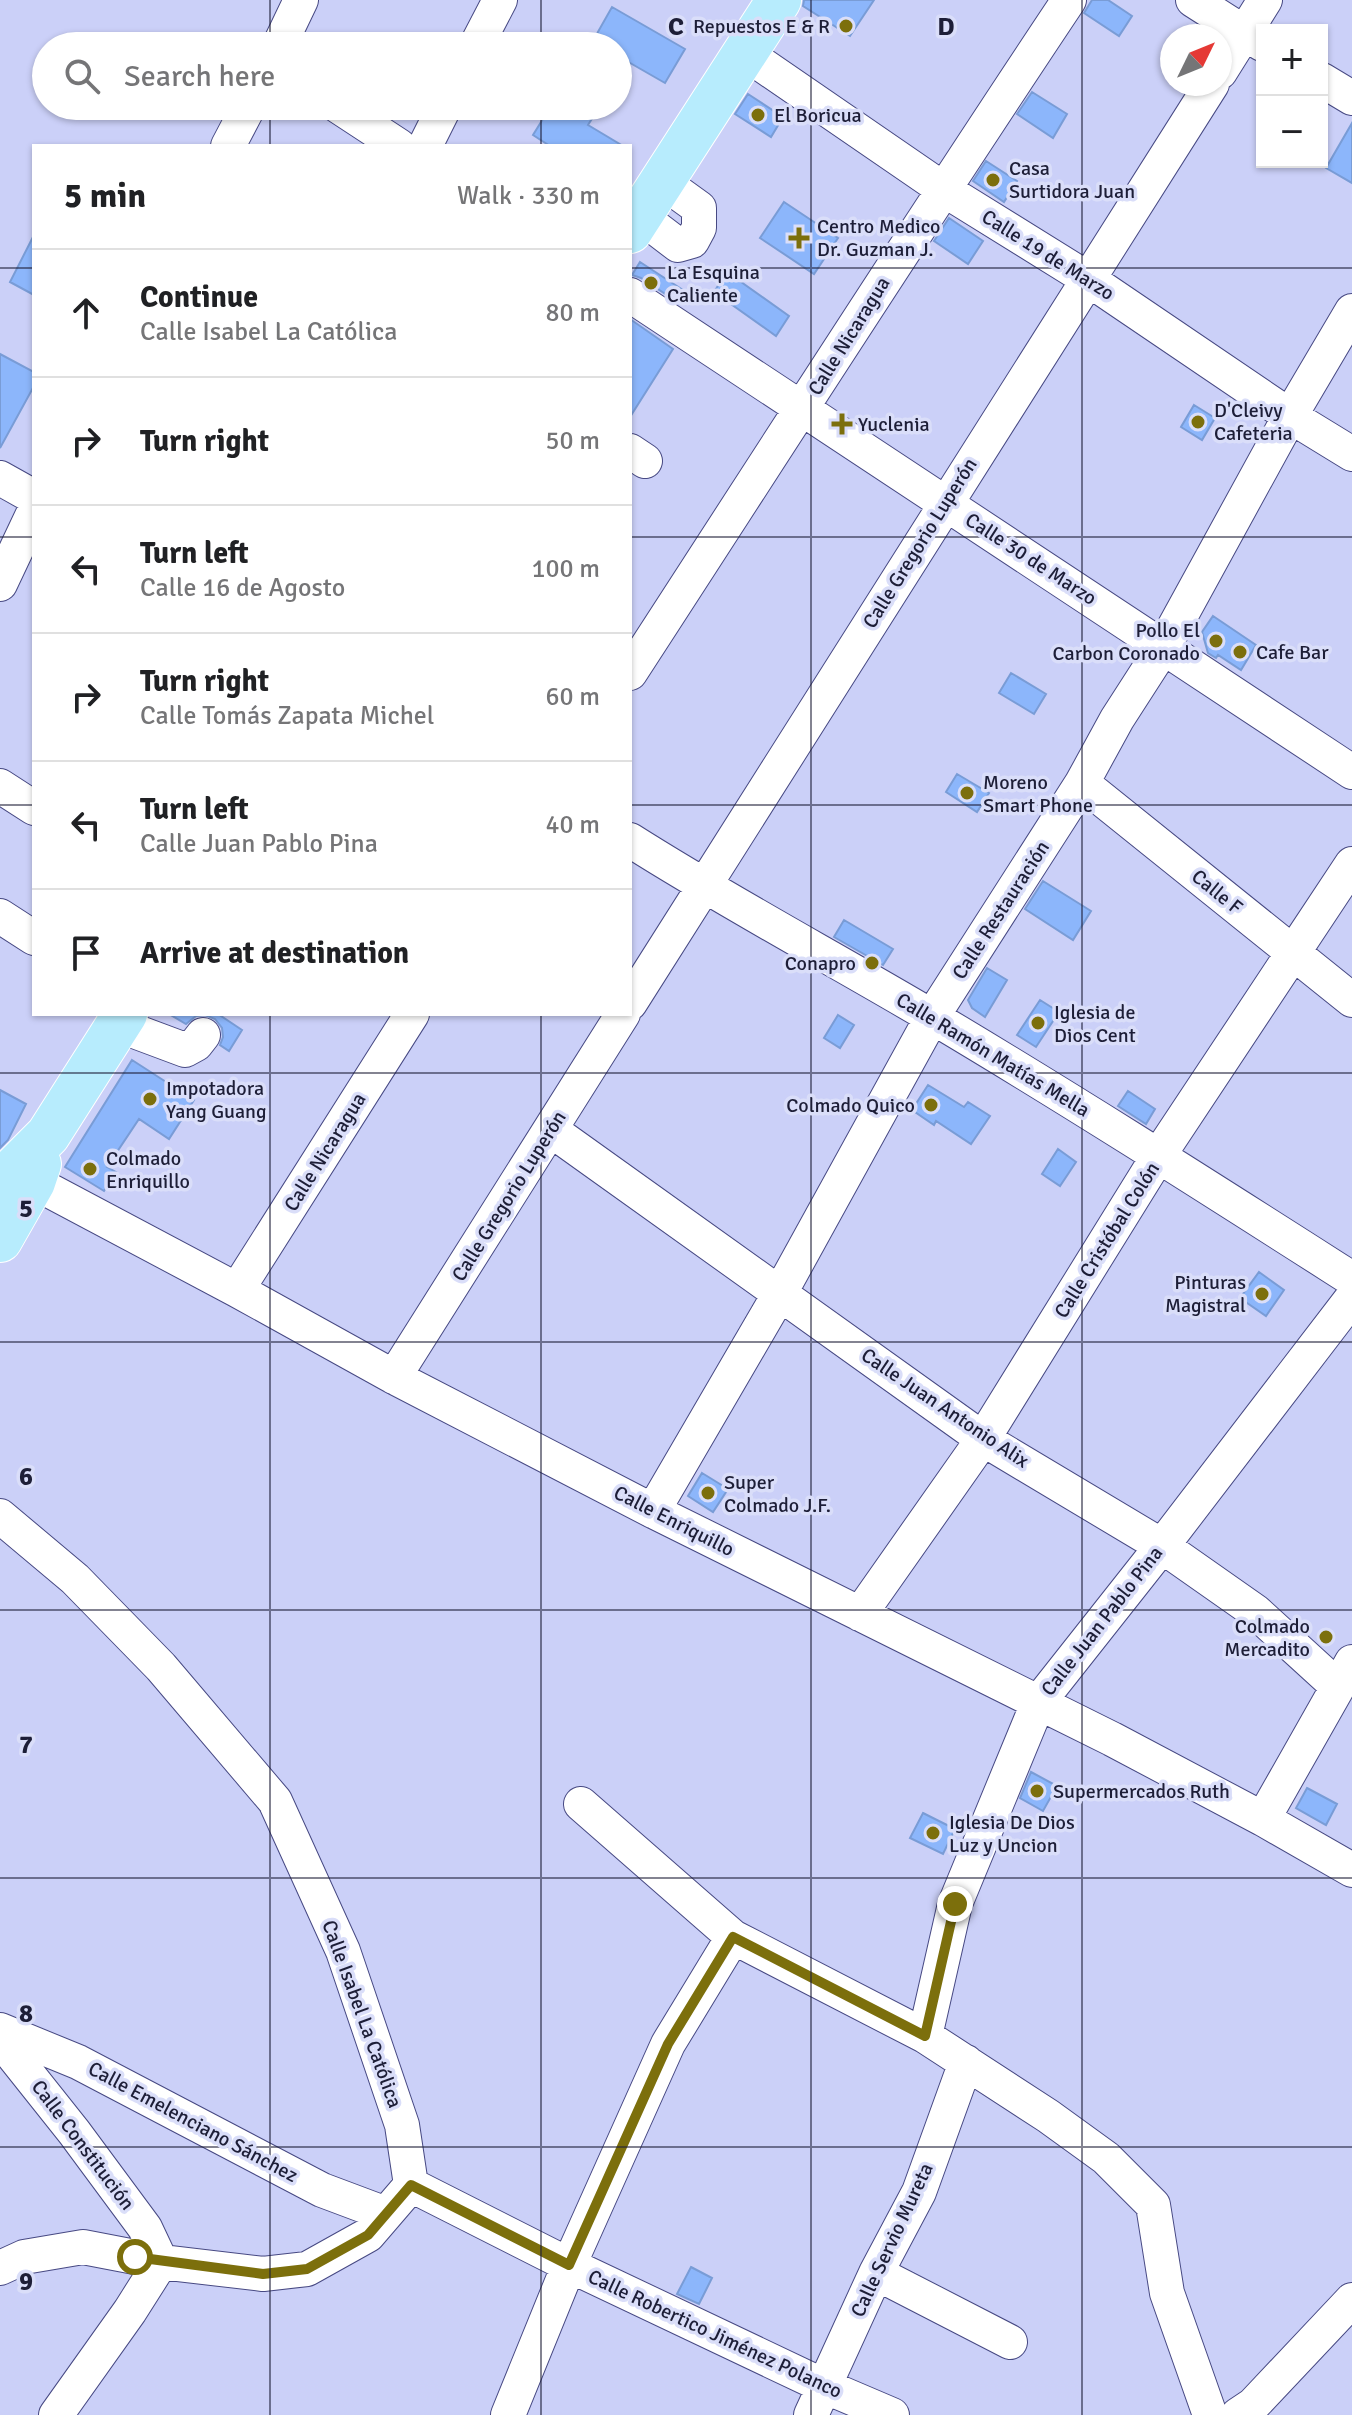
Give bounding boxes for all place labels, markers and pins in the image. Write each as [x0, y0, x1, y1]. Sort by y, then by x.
place label: Repuestos E & R [693, 14, 830, 39]
marker: Repuestos E & R [837, 17, 855, 35]
place label: El Boricua [774, 103, 862, 128]
marker: El Boricua [749, 106, 767, 124]
place label: Casa Surtidora Juan [1009, 156, 1135, 204]
marker: Casa Surtidora Juan [984, 171, 1002, 189]
place label: Centro Medico Dr. Guzman J. [817, 214, 940, 262]
marker: Centro Medico Dr. Guzman J. [788, 227, 810, 249]
place label: La Esquina Caliente [667, 260, 760, 308]
marker: La Esquina Caliente [642, 274, 660, 292]
place label: D'Cleivy Cafeteria [1214, 398, 1293, 446]
place label: Yuclenia [858, 412, 930, 437]
marker: D'Cleivy Cafeteria [1189, 413, 1207, 431]
marker: Yuclenia [833, 415, 851, 433]
place label: Pollo El Carbon Coronado [1053, 618, 1200, 666]
marker: Pollo El Carbon Coronado [1207, 632, 1225, 650]
place label: Cafe Bar [1256, 640, 1329, 665]
marker: Cafe Bar [1231, 643, 1249, 661]
place label: Moreno Smart Phone [983, 770, 1093, 818]
marker: Moreno Smart Phone [958, 784, 976, 802]
place label: Conapro [785, 951, 856, 976]
marker: Conapro [863, 954, 881, 972]
place label: Iglesia de Dios Cent [1054, 1000, 1136, 1048]
marker: Iglesia de Dios Cent [1029, 1014, 1047, 1032]
place label: Impotadora Yang Guang [166, 1076, 267, 1124]
marker: Impotadora Yang Guang [141, 1090, 159, 1108]
place label: Colmado Quico [786, 1093, 915, 1118]
marker: Colmado Quico [922, 1096, 940, 1114]
place label: Colmado Enriquillo [106, 1146, 190, 1194]
marker: Colmado Enriquillo [81, 1160, 99, 1178]
place label: Pinturas Magistral [1165, 1270, 1246, 1318]
marker: Pinturas Magistral [1253, 1285, 1271, 1303]
place label: Super Colmado J.F. [724, 1470, 831, 1518]
marker: Super Colmado J.F. [699, 1484, 717, 1502]
place label: Colmado Mercadito [1224, 1614, 1310, 1662]
marker: Colmado Mercadito [1317, 1628, 1335, 1646]
place label: Supermercados Ruth [1053, 1779, 1230, 1804]
marker: Supermercados Ruth [1028, 1782, 1046, 1800]
place label: Iglesia De Dios Luz y Uncion [949, 1810, 1075, 1858]
marker: Iglesia De Dios Luz y Uncion [924, 1824, 942, 1842]

